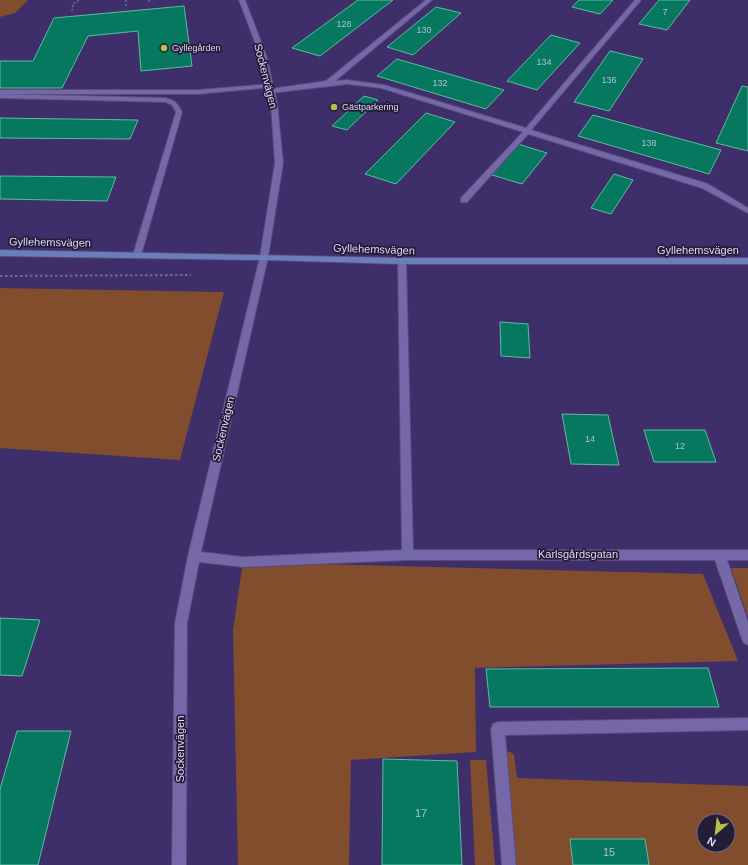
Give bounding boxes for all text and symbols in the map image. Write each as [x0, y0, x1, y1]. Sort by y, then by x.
house number: 7 [662, 7, 668, 17]
house number: 128 [336, 19, 352, 29]
house number: 130 [416, 25, 432, 35]
street label: Sockenvägen [252, 42, 280, 110]
marker: Gyllegården [159, 43, 169, 53]
place label: Gyllegården [172, 43, 221, 53]
house number: 134 [536, 57, 552, 67]
house number: 136 [601, 75, 617, 85]
house number: 132 [432, 78, 448, 88]
marker: Gästparkering [329, 102, 339, 112]
place label: Gästparkering [342, 102, 399, 112]
house number: 138 [641, 138, 657, 148]
street label: Gyllehemsvägen [9, 235, 91, 249]
street label: Gyllehemsvägen [333, 242, 415, 256]
street label: Gyllehemsvägen [657, 244, 739, 256]
street label: Sockenvägen [210, 395, 236, 463]
house number: 14 [585, 434, 595, 444]
house number: 12 [675, 441, 685, 451]
street label: Karlsgårdsgatan [538, 548, 618, 560]
street label: Sockenvägen [174, 716, 186, 782]
house number: 17 [415, 807, 427, 819]
north arrow [696, 813, 736, 853]
text: N [705, 835, 718, 849]
house number: 15 [603, 846, 615, 858]

